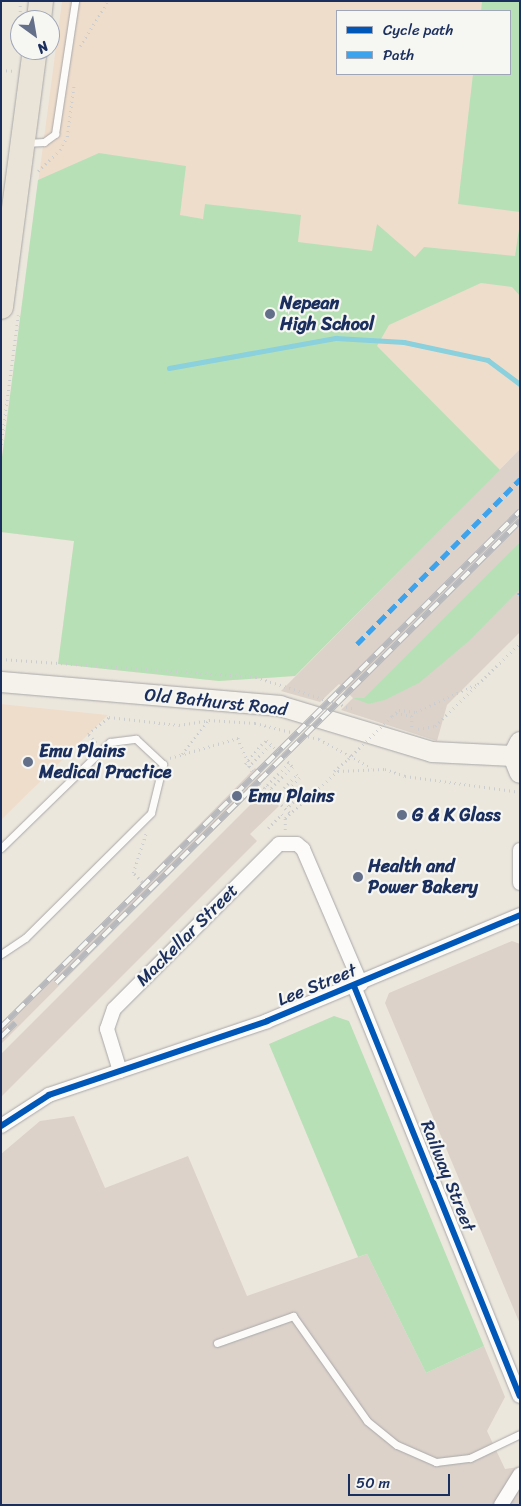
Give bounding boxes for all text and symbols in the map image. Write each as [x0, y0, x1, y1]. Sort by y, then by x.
north arrow [10, 10, 60, 60]
legend [336, 10, 511, 75]
text: Cycle path [383, 17, 453, 43]
text: N [32, 34, 53, 60]
text: Path [383, 42, 414, 68]
place label: Nepean High School [280, 293, 374, 336]
marker: Nepean High School [264, 308, 276, 320]
street label: Old Bathurst Road [143, 684, 289, 720]
place label: Emu Plains Medical Practice [39, 741, 171, 784]
marker: Emu Plains Medical Practice [21, 755, 35, 769]
place label: Emu Plains [248, 785, 333, 807]
marker: Emu Plains [230, 789, 244, 803]
place label: G & K Glass [412, 804, 501, 826]
marker: G & K Glass [396, 809, 408, 821]
place label: Health and Power Bakery [368, 856, 478, 899]
marker: Health and Power Bakery [352, 871, 364, 883]
street label: Mackellar Street [132, 880, 242, 990]
street label: Lee Street [274, 959, 360, 1011]
street label: Railway Street [416, 1117, 480, 1235]
scale bar [351, 1464, 454, 1496]
text: 50 m [356, 1470, 390, 1496]

